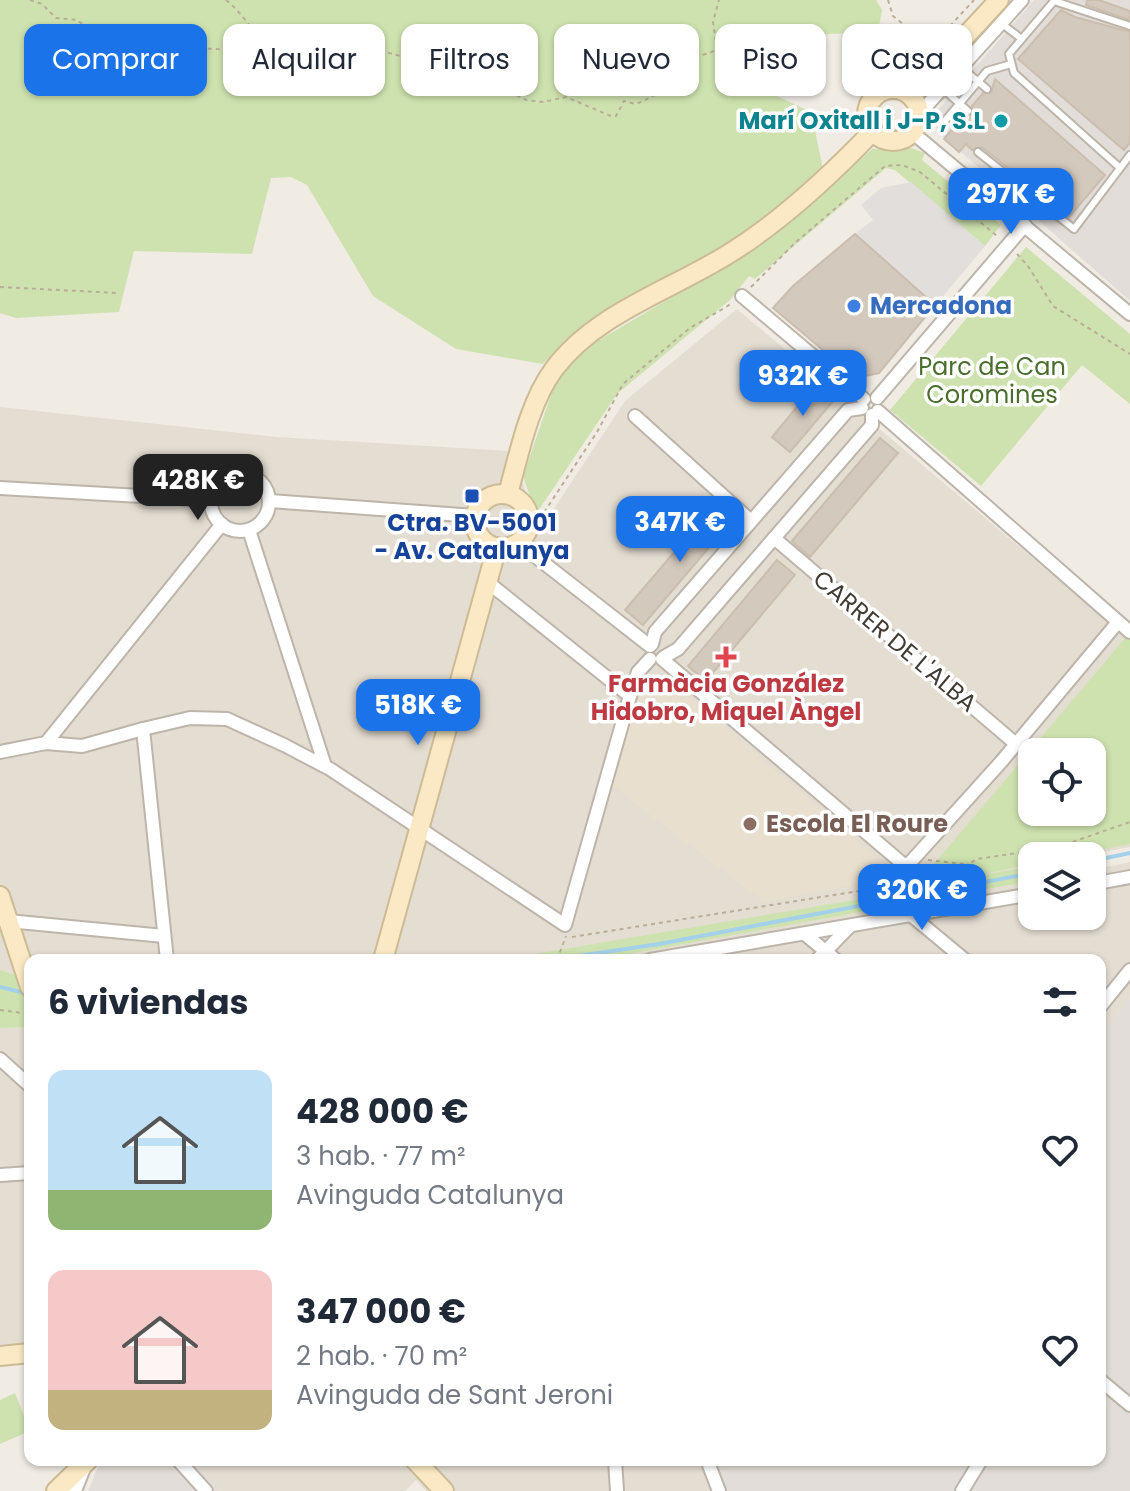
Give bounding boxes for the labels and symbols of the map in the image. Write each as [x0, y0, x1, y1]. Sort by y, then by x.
place label: Marí Oxitall i J-P, S.L [738, 104, 985, 137]
marker: Marí Oxitall i J-P, S.L [992, 112, 1010, 130]
pin: 297K € [946, 168, 1076, 236]
place label: Mercadona [870, 289, 1012, 322]
marker: Mercadona [845, 297, 863, 315]
pin: 932K € [738, 350, 868, 418]
park label: Parc de Can Coromines [918, 350, 1066, 411]
pin: 428K € [133, 454, 263, 522]
marker: Ctra. BV-5001 - Av. Catalunya [463, 487, 481, 505]
pin: 347K € [615, 496, 745, 564]
place label: Ctra. BV-5001 - Av. Catalunya [374, 506, 570, 567]
street label: CARRER DE L'ALBA [806, 562, 984, 719]
marker: Farmàcia González Hidobro, Miquel Àngel [717, 648, 735, 666]
place label: Farmàcia González Hidobro, Miquel Àngel [591, 667, 861, 728]
pin: 518K € [353, 679, 483, 747]
place label: Escola El Roure [766, 807, 948, 840]
marker: Escola El Roure [741, 815, 759, 833]
pin: 320K € [857, 864, 987, 932]

